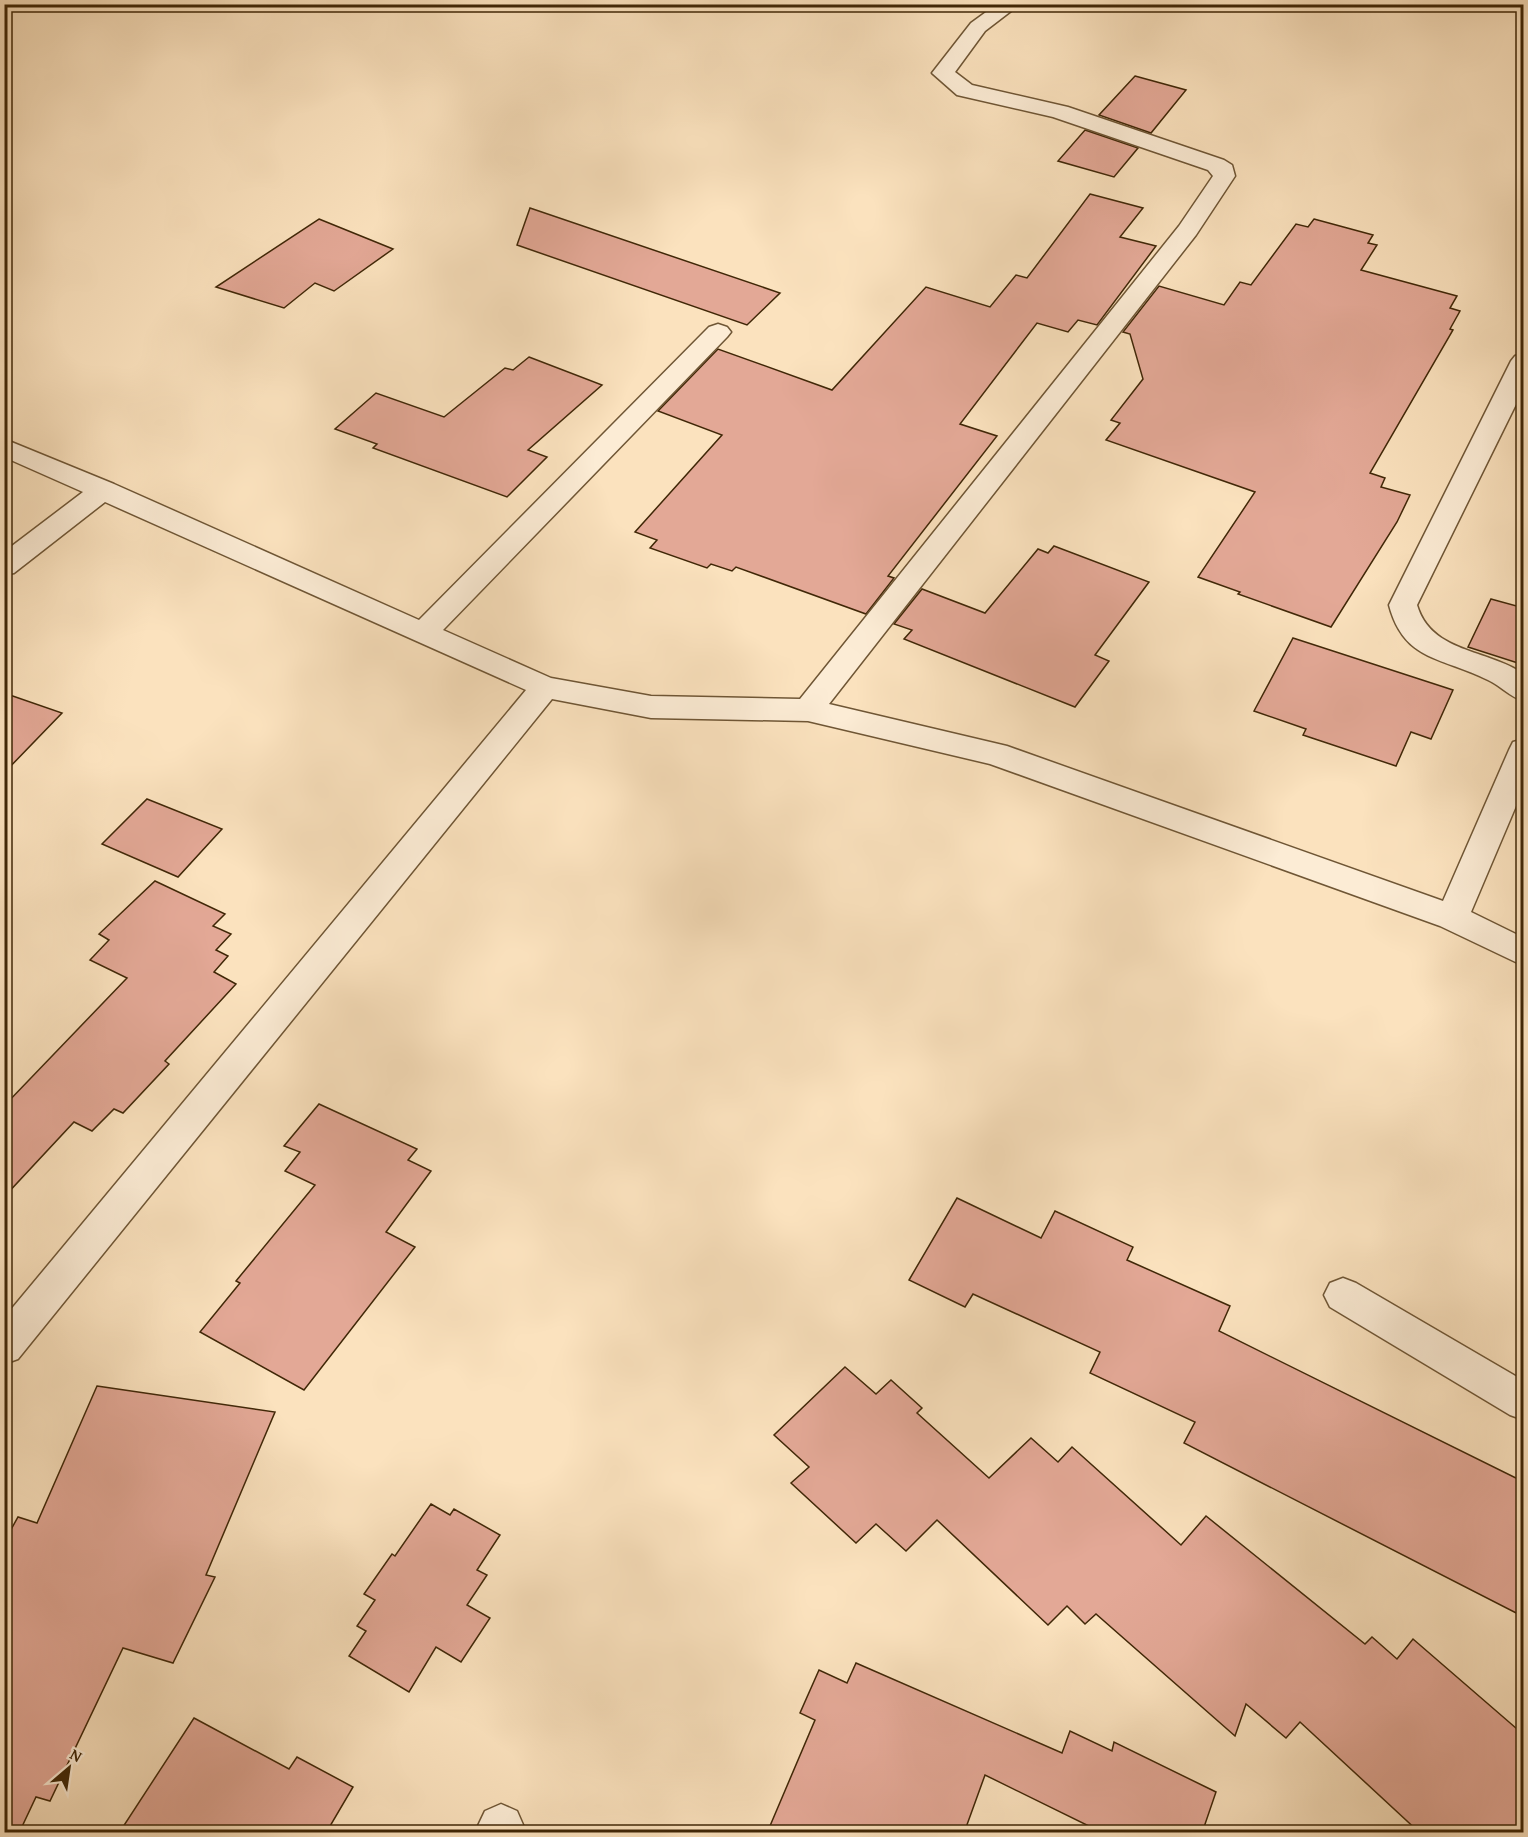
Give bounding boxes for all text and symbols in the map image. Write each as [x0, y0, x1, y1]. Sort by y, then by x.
north arrow [39, 1738, 99, 1798]
text: N [66, 1742, 87, 1768]

